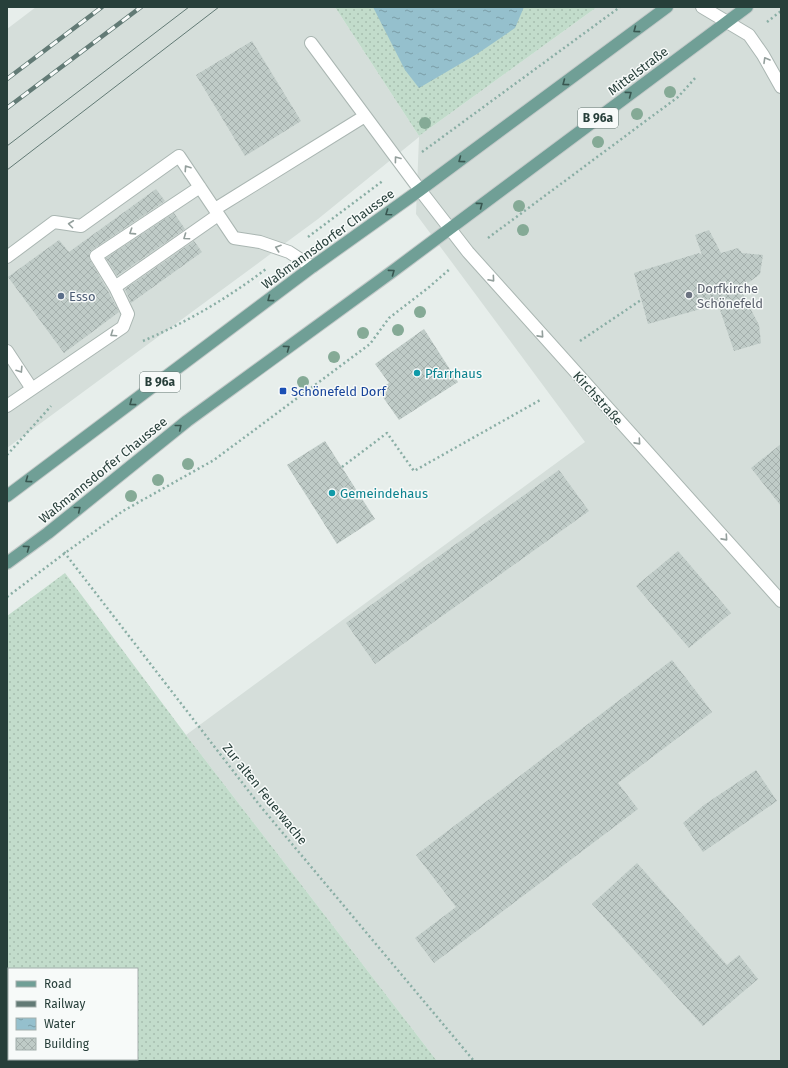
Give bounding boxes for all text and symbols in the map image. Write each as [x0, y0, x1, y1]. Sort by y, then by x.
one-way arrow [633, 25, 640, 33]
street label: Mittelstraße [605, 44, 671, 98]
one-way arrow [764, 57, 771, 64]
one-way arrow [563, 78, 570, 85]
one-way arrow [625, 92, 632, 99]
road number: B 96a [578, 108, 618, 128]
one-way arrow [458, 155, 465, 162]
one-way arrow [394, 156, 402, 163]
one-way arrow [184, 165, 192, 172]
street label: Waßmannsdorfer Chaussee [259, 186, 397, 292]
one-way arrow [476, 202, 483, 210]
one-way arrow [385, 208, 392, 215]
one-way arrow [68, 220, 74, 229]
one-way arrow [129, 227, 136, 235]
one-way arrow [184, 232, 191, 239]
one-way arrow [275, 244, 282, 253]
one-way arrow [388, 269, 395, 277]
one-way arrow [487, 274, 494, 282]
place label: Dorfkirche Schönefeld [697, 281, 763, 311]
place label: Esso [69, 289, 96, 304]
marker: Dorfkirche Schönefeld [684, 290, 694, 300]
marker: Esso [56, 291, 66, 301]
one-way arrow [267, 294, 274, 301]
one-way arrow [110, 329, 117, 337]
one-way arrow [537, 330, 544, 338]
one-way arrow [282, 346, 289, 353]
one-way arrow [15, 366, 22, 373]
place label: Pfarrhaus [425, 366, 482, 381]
marker: Pfarrhaus [412, 368, 422, 378]
street label: Kirchstraße [570, 368, 626, 428]
road number: B 96a [140, 372, 180, 392]
place label: Schönefeld Dorf [291, 384, 387, 399]
marker: Schönefeld Dorf [278, 386, 288, 396]
one-way arrow [130, 398, 137, 405]
street label: Waßmannsdorfer Chaussee [36, 414, 170, 526]
one-way arrow [175, 425, 182, 432]
one-way arrow [633, 437, 640, 445]
one-way arrow [25, 475, 32, 482]
place label: Gemeindehaus [340, 486, 428, 501]
marker: Gemeindehaus [327, 488, 337, 498]
one-way arrow [73, 507, 81, 514]
one-way arrow [720, 534, 727, 541]
one-way arrow [23, 546, 30, 553]
street label: Zur alten Feuerwache [220, 740, 310, 848]
legend [8, 968, 138, 1060]
text: Road [44, 977, 72, 991]
text: Railway [44, 997, 85, 1011]
text: Water [44, 1017, 76, 1031]
text: Building [44, 1037, 90, 1051]

